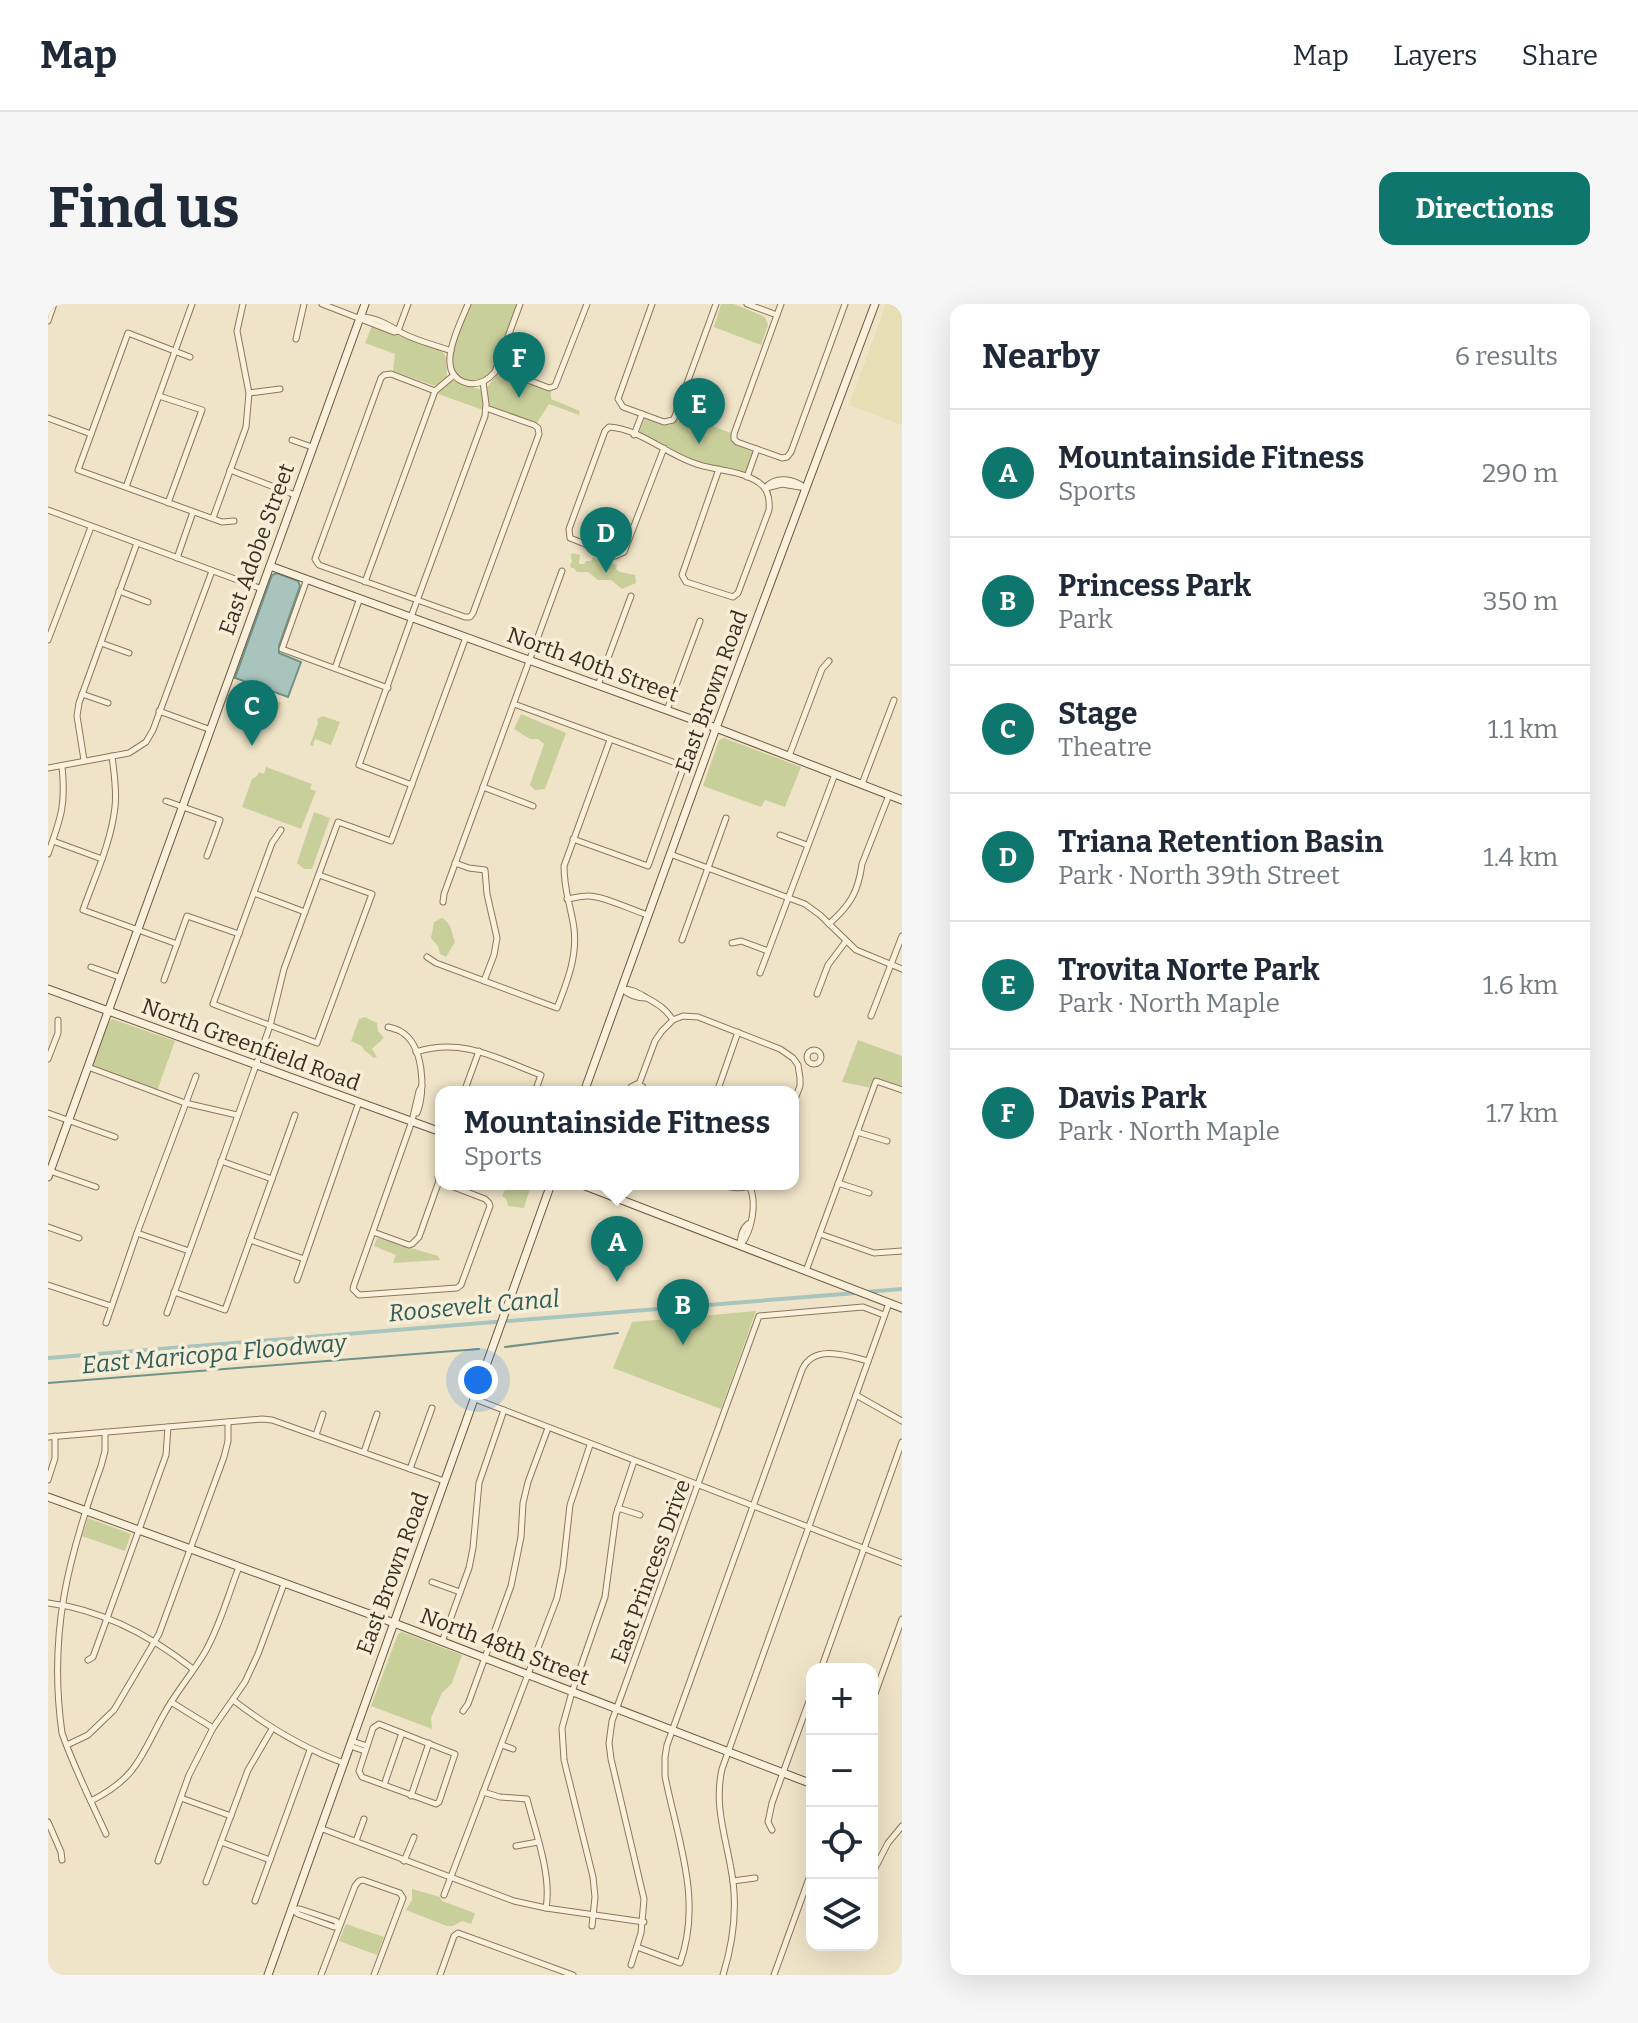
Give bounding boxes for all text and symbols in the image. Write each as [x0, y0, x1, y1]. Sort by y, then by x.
text: Map [40, 32, 117, 78]
text: Map [1292, 39, 1349, 72]
text: Layers [1393, 39, 1477, 72]
text: Share [1521, 39, 1598, 72]
button: Directions [1379, 172, 1590, 245]
text: Find us [48, 175, 240, 242]
pin: F [493, 332, 545, 398]
text: Nearby [982, 336, 1100, 377]
text: 6 results [1455, 341, 1558, 372]
pin: E [673, 378, 725, 444]
text: Mountainside Fitness [1058, 440, 1364, 476]
text: A [999, 458, 1017, 489]
text: 290 m [1482, 458, 1558, 489]
street label: East Adobe Street [213, 460, 300, 639]
text: Sports [1058, 476, 1136, 507]
pin: D [580, 507, 632, 573]
text: Princess Park [1058, 568, 1251, 604]
text: B [1000, 586, 1016, 617]
text: 350 m [1483, 586, 1558, 617]
text: Park [1058, 604, 1113, 635]
street label: East Brown Road [670, 606, 753, 776]
street label: North 40th Street [504, 621, 682, 708]
pin: C [226, 680, 278, 746]
text: Stage [1058, 696, 1137, 732]
text: C [1000, 714, 1016, 745]
text: 1.1 km [1488, 714, 1558, 745]
text: Theatre [1058, 732, 1152, 763]
text: Triana Retention Basin [1058, 824, 1384, 860]
text: D [999, 842, 1017, 873]
text: 1.4 km [1483, 842, 1558, 873]
text: Park · North 39th Street [1058, 860, 1340, 891]
text: Trovita Norte Park [1058, 952, 1320, 988]
text: E [1000, 970, 1016, 1001]
text: 1.6 km [1483, 970, 1558, 1001]
text: Park · North Maple [1058, 988, 1280, 1019]
street label: North Greenfield Road [138, 992, 364, 1097]
text: Davis Park [1058, 1080, 1207, 1116]
popup [435, 1086, 799, 1190]
text: F [1001, 1098, 1015, 1129]
text: 1.7 km [1486, 1098, 1558, 1129]
text: Mountainside Fitness [464, 1105, 770, 1141]
text: Park · North Maple [1058, 1116, 1280, 1147]
text: Sports [464, 1141, 542, 1172]
pin: A [591, 1216, 643, 1282]
pin: B [657, 1279, 709, 1345]
water label: Roosevelt Canal [387, 1285, 561, 1327]
water label: East Maricopa Floodway [81, 1328, 349, 1380]
your location [458, 1360, 498, 1400]
street label: East Princess Drive [605, 1476, 696, 1667]
street label: East Brown Road [351, 1488, 434, 1658]
street label: North 48th Street [416, 1602, 593, 1691]
map controls [806, 1663, 878, 1951]
button: + [806, 1663, 878, 1735]
button: − [806, 1735, 878, 1807]
button: locate [806, 1807, 878, 1879]
button: layers [806, 1879, 878, 1951]

